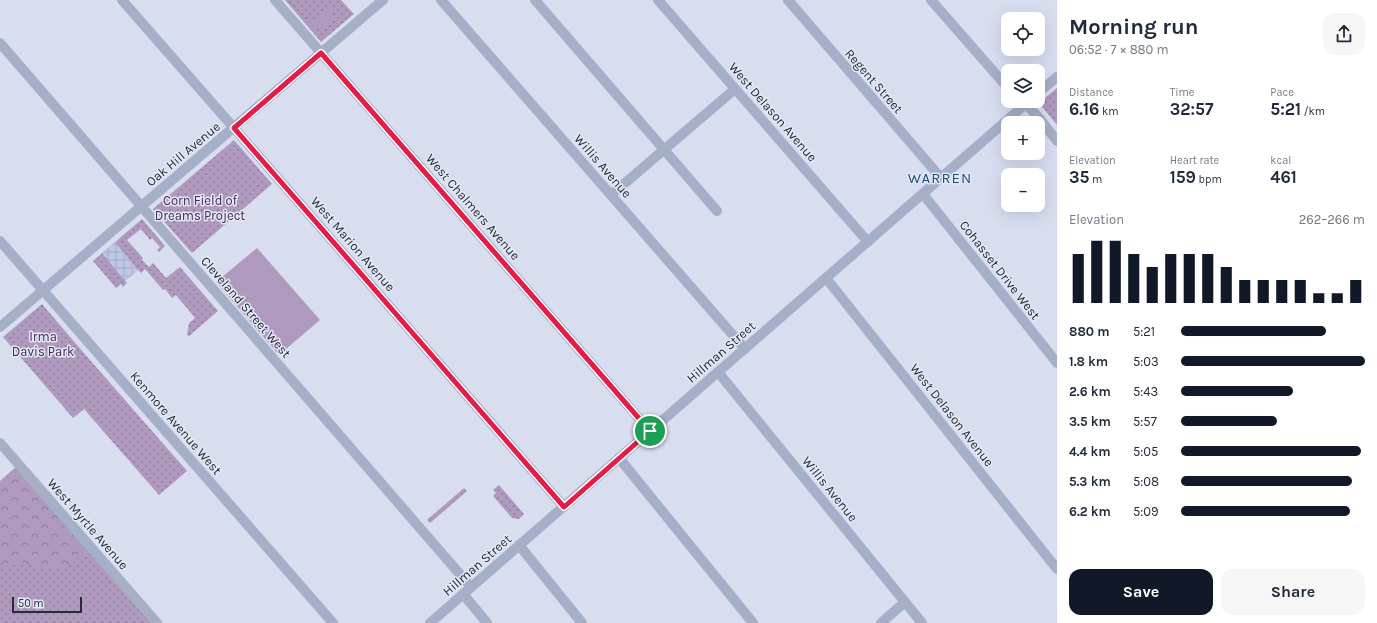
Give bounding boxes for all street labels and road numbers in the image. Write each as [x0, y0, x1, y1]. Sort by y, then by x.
street label: Regent Street [842, 46, 906, 116]
street label: West Delason Avenue [726, 59, 820, 165]
street label: Oak Hill Avenue [143, 119, 223, 189]
street label: Willis Avenue [571, 131, 635, 201]
street label: West Chalmers Avenue [423, 151, 523, 263]
street label: West Marion Avenue [308, 194, 398, 295]
street label: Cohasset Drive West [957, 218, 1043, 323]
street label: Cleveland Street West [198, 253, 294, 361]
street label: Hillman Street [684, 318, 758, 386]
street label: West Delason Avenue [907, 361, 997, 470]
street label: Kenmore Avenue West [127, 368, 225, 478]
street label: Willis Avenue [799, 453, 861, 525]
street label: West Myrtle Avenue [44, 475, 132, 573]
street label: Hillman Street [440, 531, 514, 599]

